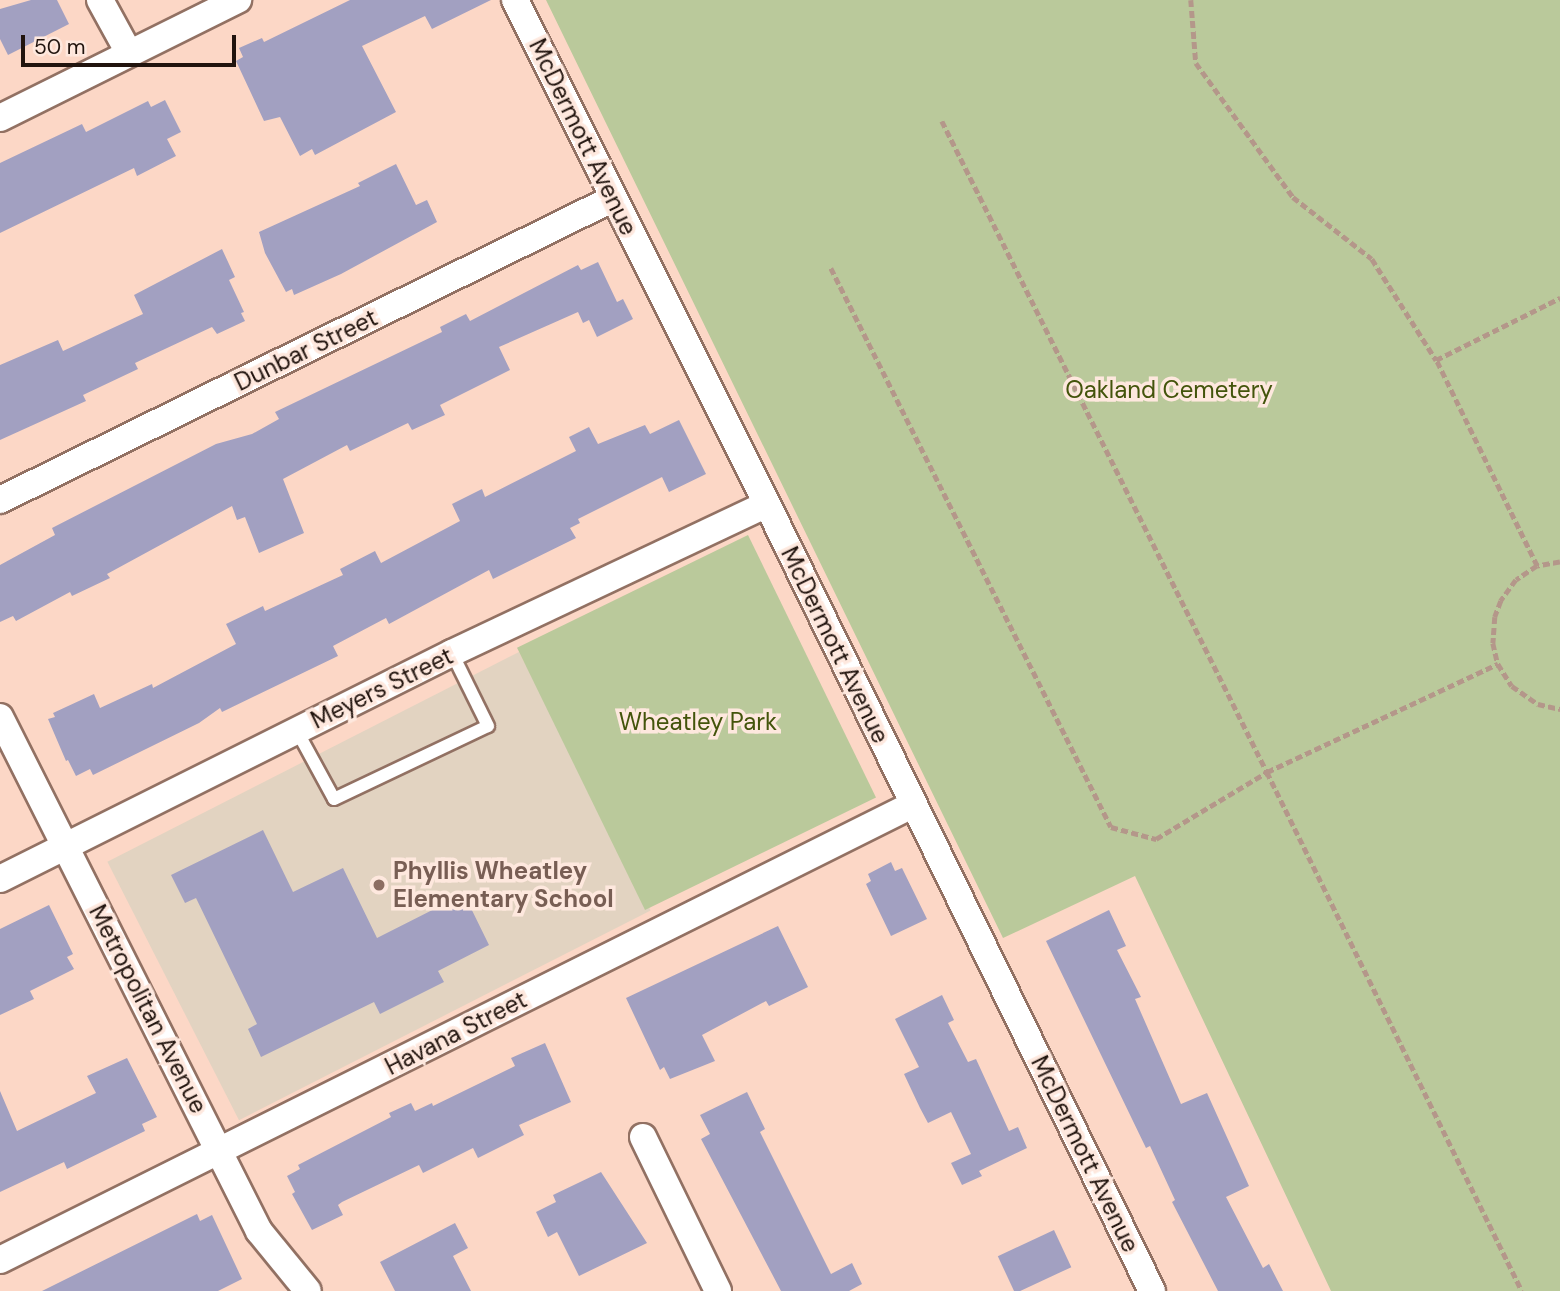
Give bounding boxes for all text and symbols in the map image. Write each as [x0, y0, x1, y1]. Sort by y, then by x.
scale bar [24, 21, 240, 65]
text: 50 m [34, 33, 85, 61]
street label: McDermott Avenue [523, 34, 643, 240]
street label: Dunbar Street [230, 303, 382, 397]
park label: Oakland Cemetery [1065, 376, 1273, 404]
street label: McDermott Avenue [775, 542, 895, 748]
street label: Meyers Street [306, 641, 458, 735]
park label: Wheatley Park [619, 708, 777, 736]
place label: Phyllis Wheatley Elementary School [393, 857, 614, 913]
marker: Phyllis Wheatley Elementary School [371, 877, 387, 893]
street label: Metropolitan Avenue [83, 900, 213, 1118]
street label: Havana Street [380, 985, 532, 1081]
street label: McDermott Avenue [1025, 1051, 1145, 1257]

